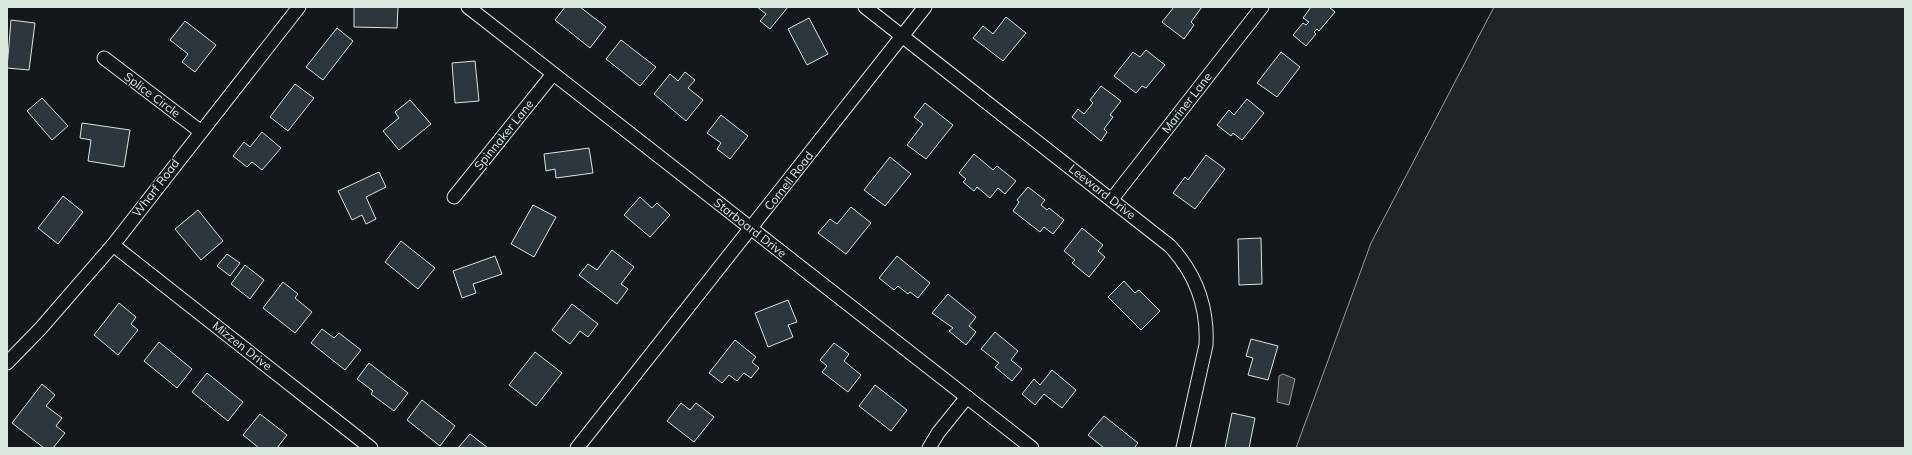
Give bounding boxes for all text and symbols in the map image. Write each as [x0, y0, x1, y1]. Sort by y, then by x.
street label: Splice Circle [121, 69, 183, 121]
street label: Mariner Lane [1158, 69, 1215, 136]
street label: Spinnaker Lane [471, 96, 537, 173]
street label: Cornell Road [761, 148, 816, 213]
street label: Wharf Road [129, 156, 182, 220]
street label: Leeward Drive [1066, 161, 1139, 222]
street label: Starboard Drive [711, 195, 790, 261]
street label: Mizzen Drive [210, 318, 275, 373]

